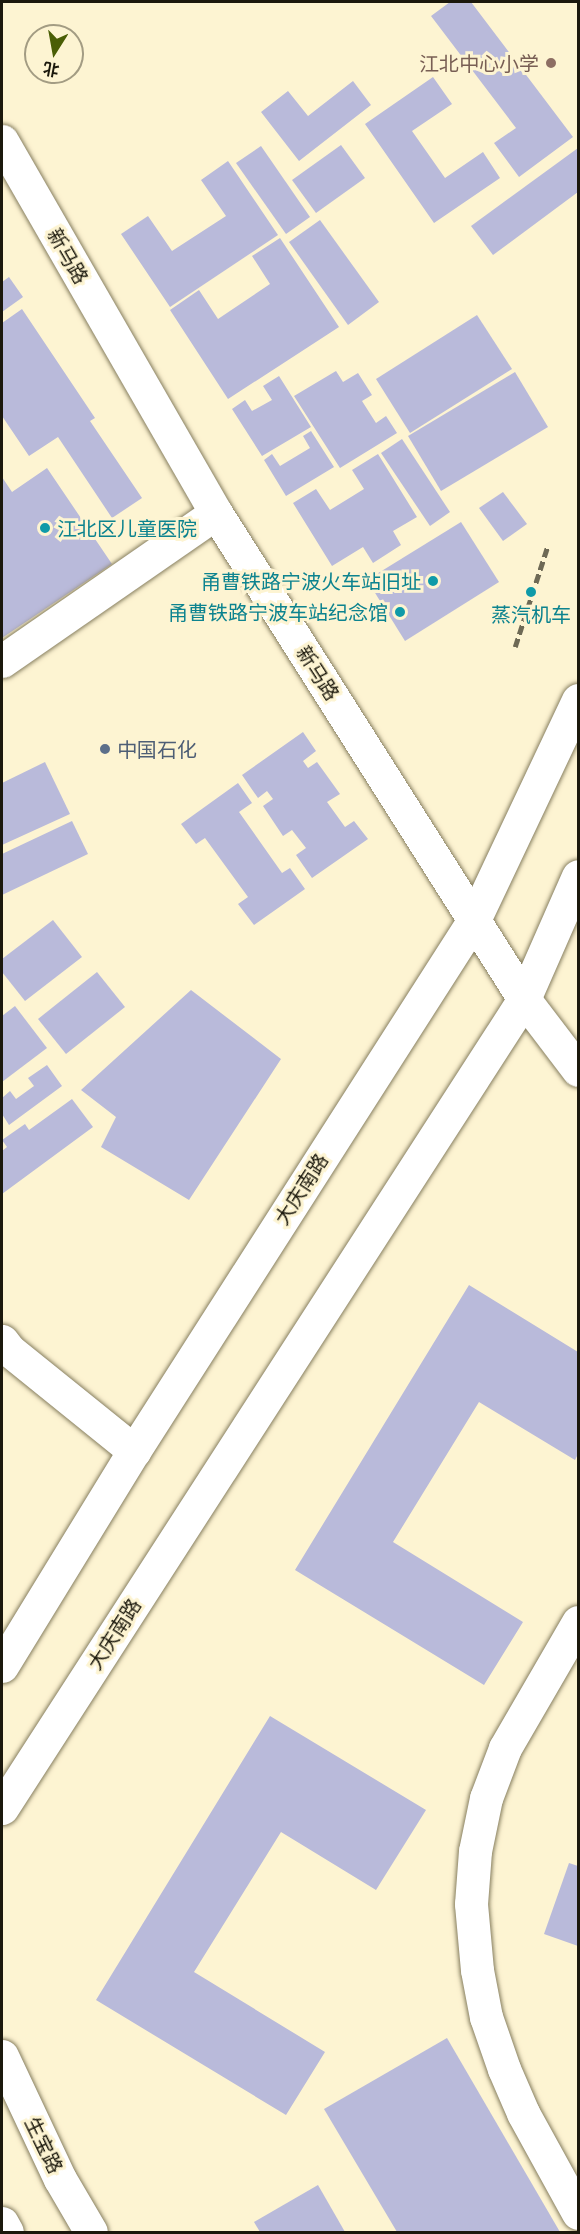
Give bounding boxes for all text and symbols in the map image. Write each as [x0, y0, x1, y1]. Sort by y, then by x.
north arrow [24, 24, 84, 84]
place label: 江北中心小学 [419, 51, 539, 75]
marker: 江北中心小学 [544, 56, 558, 70]
text: 北 [41, 58, 61, 81]
street label: 新马路 [43, 224, 93, 288]
place label: 江北区儿童医院 [57, 516, 197, 540]
marker: 江北区儿童医院 [38, 521, 52, 535]
place label: 甬曹铁路宁波火车站旧址 [201, 569, 421, 593]
marker: 甬曹铁路宁波火车站旧址 [426, 574, 440, 588]
marker: 蒸汽机车 [524, 585, 538, 599]
place label: 甬曹铁路宁波车站纪念馆 [168, 600, 388, 624]
place label: 蒸汽机车 [491, 602, 571, 626]
marker: 甬曹铁路宁波车站纪念馆 [393, 605, 407, 619]
street label: 新马路 [292, 641, 344, 705]
place label: 中国石化 [117, 737, 197, 761]
marker: 中国石化 [98, 742, 112, 756]
street label: 大庆南路 [269, 1149, 333, 1229]
street label: 大庆南路 [82, 1594, 146, 1674]
street label: 生宝路 [20, 2113, 68, 2177]

